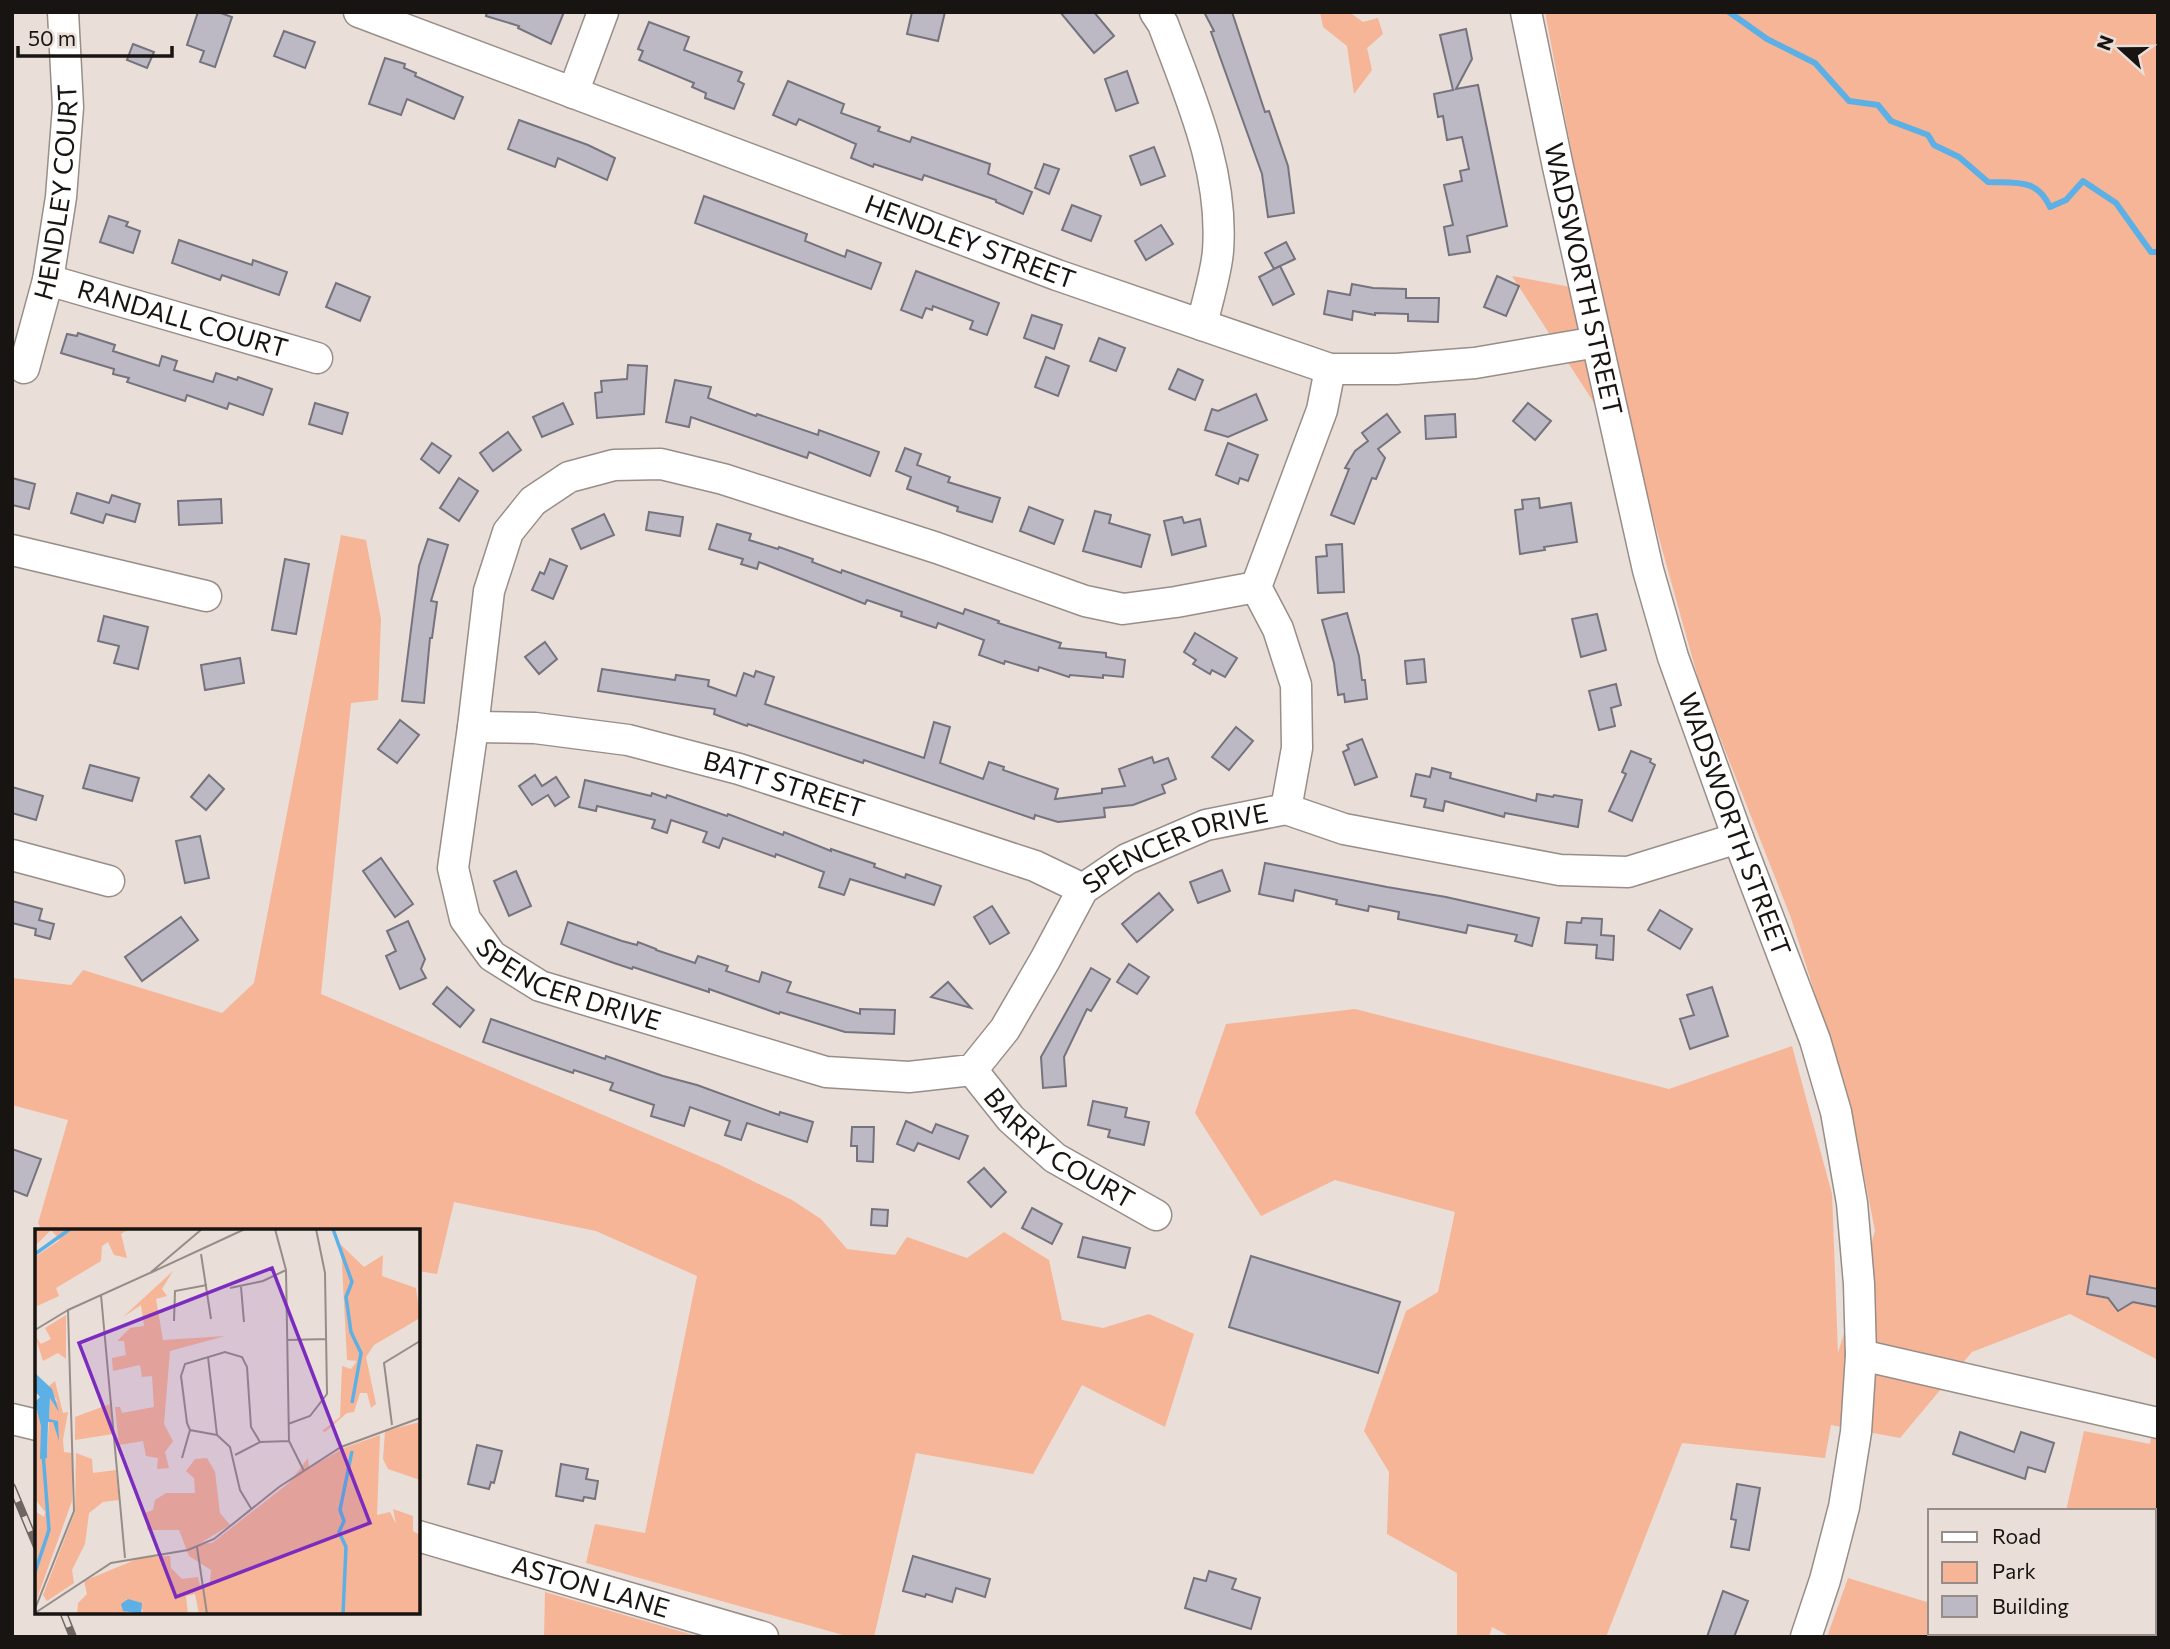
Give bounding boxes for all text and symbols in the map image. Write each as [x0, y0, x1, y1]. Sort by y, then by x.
scale bar [18, 14, 172, 58]
north arrow [2086, 14, 2156, 84]
text: 50 m [28, 25, 76, 50]
text: N [2091, 32, 2118, 54]
street label: HENDLEY COURT [26, 83, 82, 303]
street label: WADSWORTH STREET [1539, 140, 1630, 418]
street label: HENDLEY STREET [861, 187, 1080, 294]
street label: RANDALL COURT [74, 272, 292, 363]
street label: WADSWORTH STREET [1673, 688, 1798, 960]
street label: BATT STREET [700, 743, 869, 823]
street label: SPENCER DRIVE [1076, 796, 1271, 899]
street label: SPENCER DRIVE [470, 932, 665, 1036]
street label: BARRY COURT [978, 1081, 1141, 1214]
inset map [35, 1229, 420, 1614]
legend [1928, 1509, 2156, 1635]
text: Road [1992, 1523, 2041, 1548]
street label: ASTON LANE [509, 1547, 673, 1623]
text: Park [1992, 1558, 2036, 1583]
text: Building [1992, 1593, 2069, 1618]

